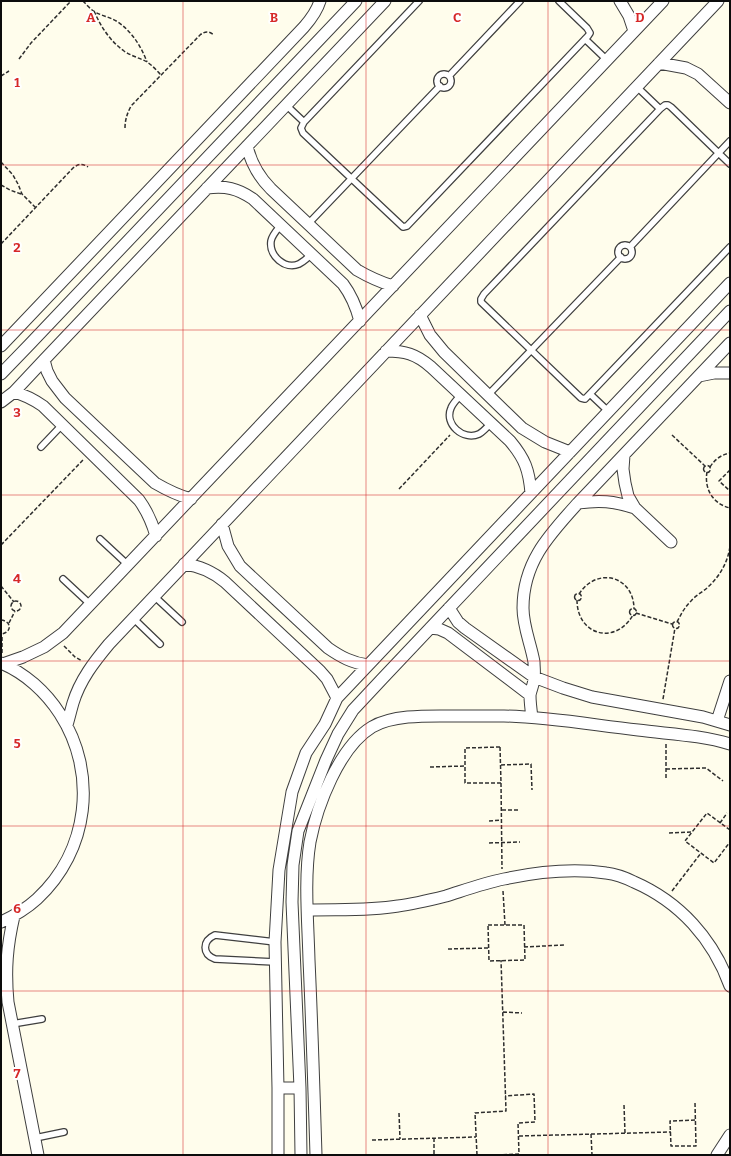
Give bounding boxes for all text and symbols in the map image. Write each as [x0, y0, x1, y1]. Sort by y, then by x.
text: A [86, 10, 96, 25]
text: B [270, 10, 278, 25]
text: C [453, 10, 461, 25]
text: D [635, 10, 645, 25]
text: 1 [14, 75, 20, 90]
text: 2 [13, 240, 21, 255]
text: 3 [13, 405, 21, 420]
text: 4 [13, 571, 21, 586]
text: 5 [13, 736, 21, 751]
text: 6 [13, 901, 21, 916]
text: 7 [14, 1066, 21, 1081]

